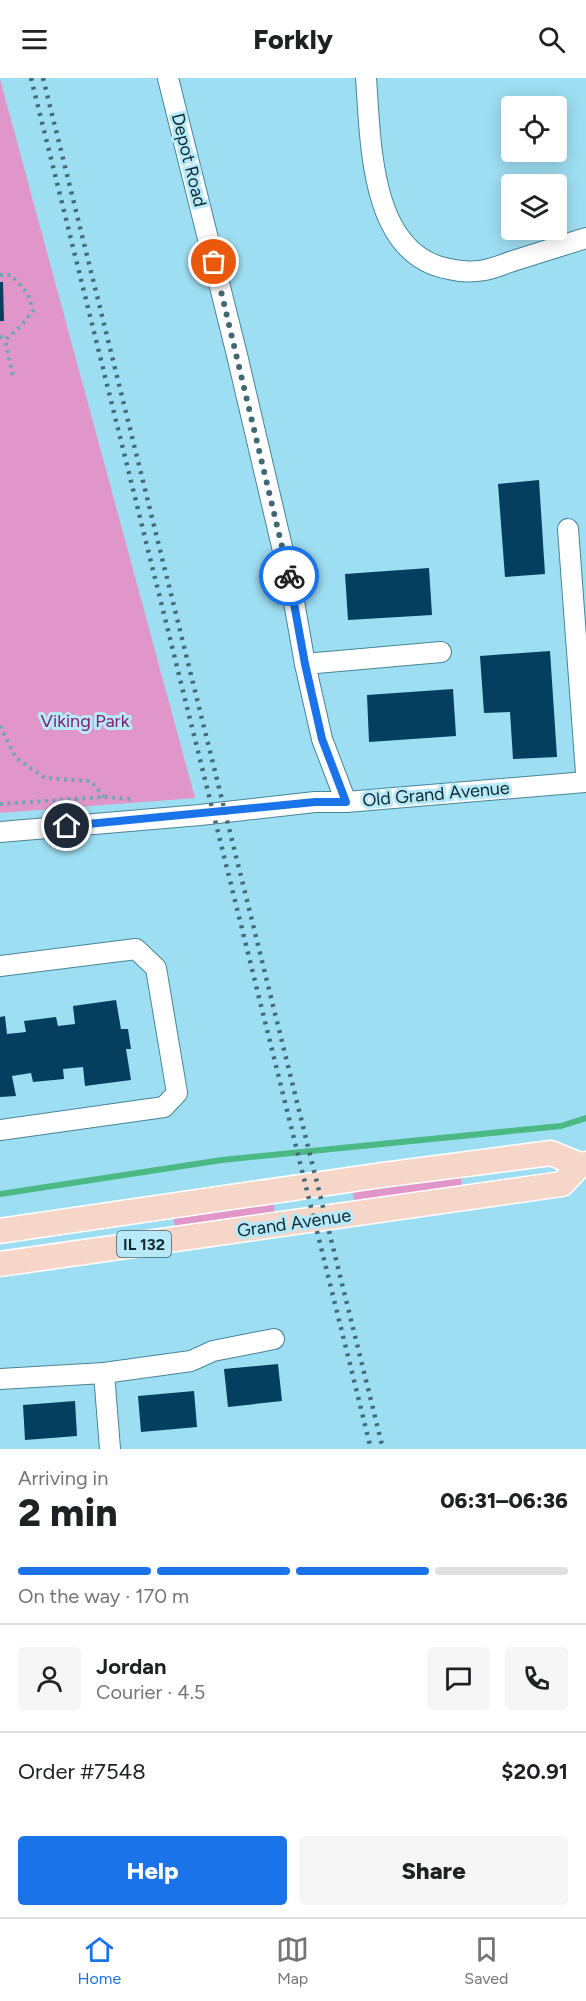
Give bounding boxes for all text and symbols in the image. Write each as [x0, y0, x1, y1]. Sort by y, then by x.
icon: menu [18, 23, 51, 56]
text: Forkly [253, 23, 333, 56]
icon: search [535, 23, 568, 56]
map controls [501, 96, 567, 240]
button: locate [501, 96, 567, 162]
street label: Depot Road [167, 111, 211, 209]
button: layers [501, 174, 567, 240]
pin [188, 236, 239, 287]
icon: bag [197, 245, 230, 278]
courier [259, 546, 319, 606]
icon: bike [273, 560, 306, 593]
park label: Viking Park [41, 710, 130, 732]
street label: Old Grand Avenue [361, 777, 511, 811]
pin [41, 800, 92, 851]
icon: home [50, 809, 83, 842]
street label: Grand Avenue [236, 1204, 353, 1242]
road number: IL 132 [117, 1231, 171, 1257]
text: Arriving in [18, 1466, 108, 1490]
text: 06:31–06:36 [440, 1487, 568, 1514]
text: 2 min [18, 1489, 118, 1536]
text: On the way · 170 m [18, 1584, 189, 1608]
button: person [18, 1647, 81, 1710]
button: chat [427, 1647, 490, 1710]
button: phone [505, 1647, 568, 1710]
text: Jordan [96, 1653, 167, 1680]
text: Courier · 4.5 [96, 1680, 205, 1704]
text: Order #7548 [18, 1758, 146, 1785]
text: $20.91 [501, 1758, 568, 1785]
button: Help [18, 1836, 287, 1905]
button: Share [299, 1836, 568, 1905]
tab: Home [78, 1933, 121, 1988]
tab: Map [276, 1933, 309, 1988]
tab: Saved [464, 1933, 508, 1988]

